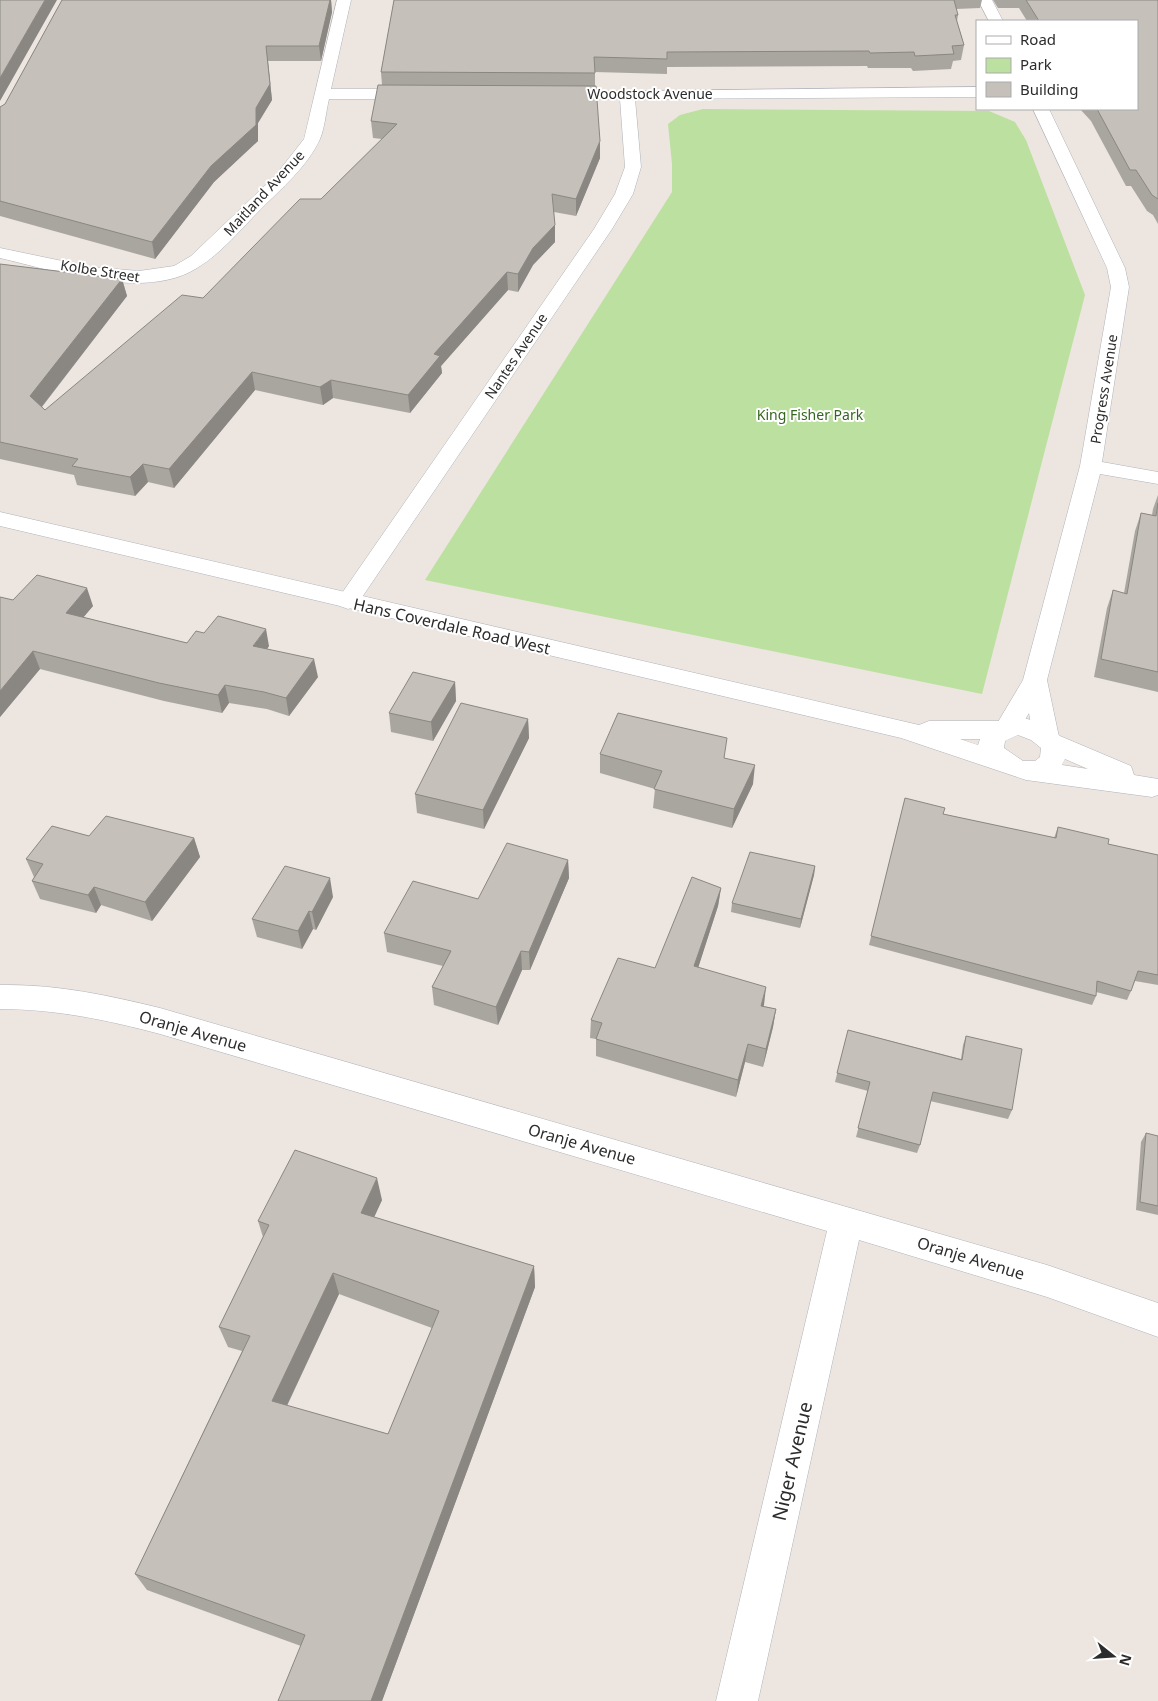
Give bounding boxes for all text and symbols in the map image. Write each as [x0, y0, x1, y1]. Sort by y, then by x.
legend [976, 20, 1138, 110]
text: Road [1020, 29, 1056, 49]
text: Park [1020, 54, 1052, 74]
text: Building [1020, 79, 1078, 99]
street label: Woodstock Avenue [587, 84, 713, 103]
street label: Maitland Avenue [219, 146, 308, 240]
street label: Kolbe Street [59, 255, 141, 286]
street label: Nantes Avenue [480, 309, 551, 402]
street label: Progress Avenue [1085, 333, 1122, 445]
park label: King Fisher Park [757, 405, 864, 424]
street label: Hans Coverdale Road West [351, 593, 553, 659]
street label: Oranje Avenue [137, 1005, 249, 1057]
street label: Oranje Avenue [526, 1118, 638, 1170]
street label: Oranje Avenue [915, 1231, 1027, 1285]
street label: Niger Avenue [766, 1399, 818, 1523]
north arrow [1088, 1631, 1138, 1681]
text: N [1115, 1652, 1137, 1668]

